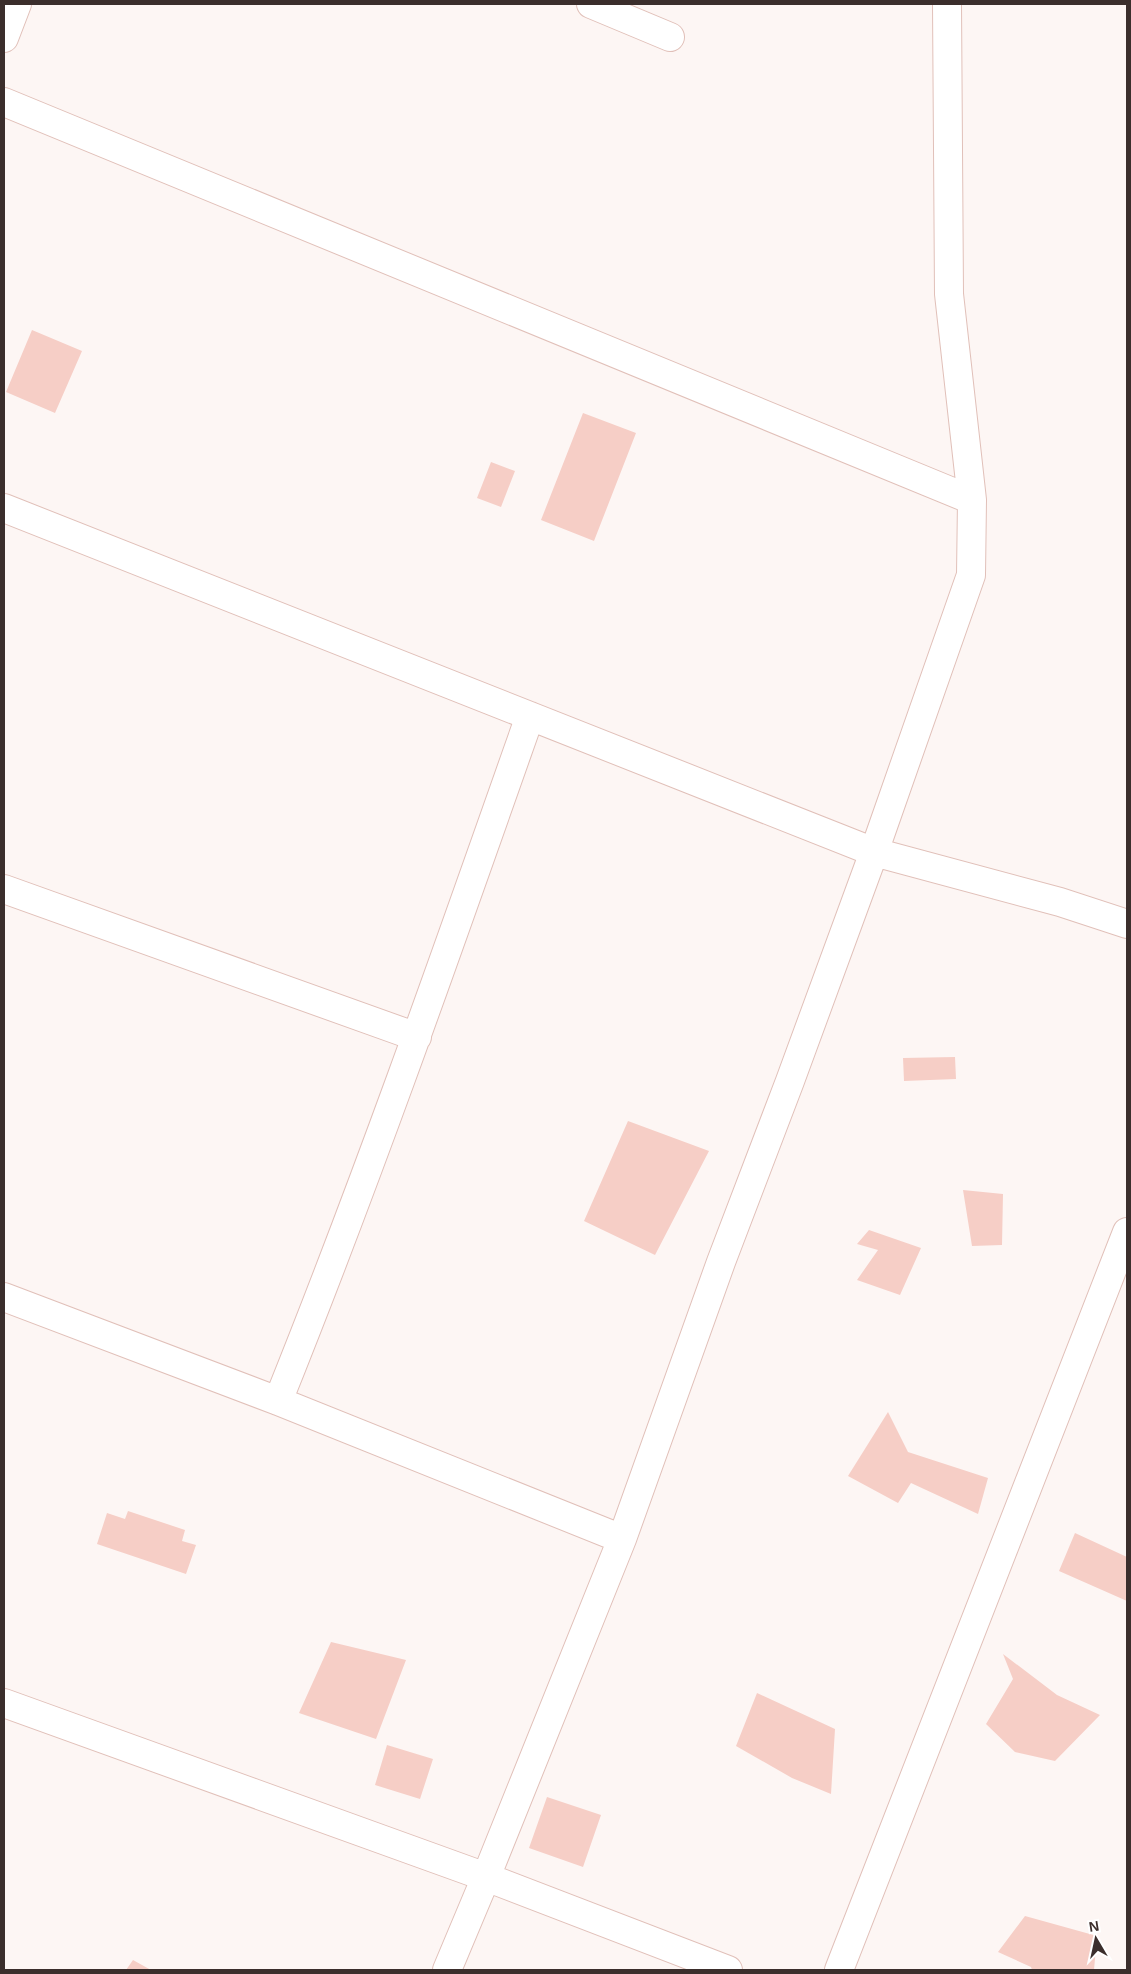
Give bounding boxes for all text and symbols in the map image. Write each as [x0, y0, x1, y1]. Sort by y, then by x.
north arrow [1071, 1914, 1121, 1964]
text: N [1088, 1917, 1100, 1935]

